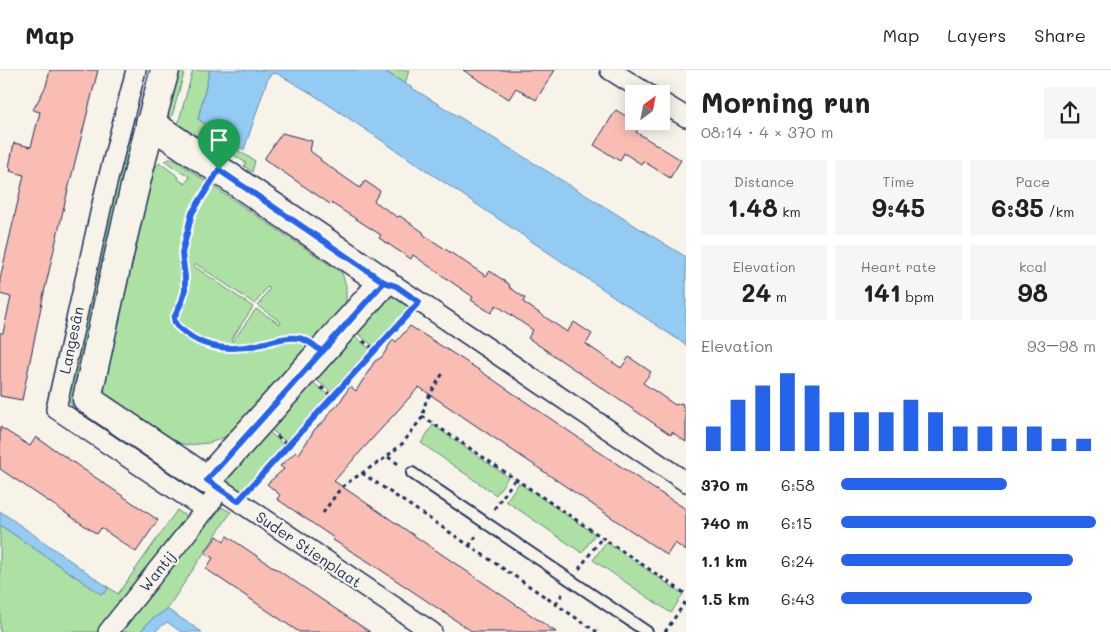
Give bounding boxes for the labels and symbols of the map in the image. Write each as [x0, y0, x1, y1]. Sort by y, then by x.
north arrow [625, 85, 670, 130]
pin [198, 119, 240, 170]
street label: Langesân [54, 304, 88, 376]
street label: Suder Stienplaat [252, 506, 366, 592]
street label: Wantij [134, 546, 180, 596]

